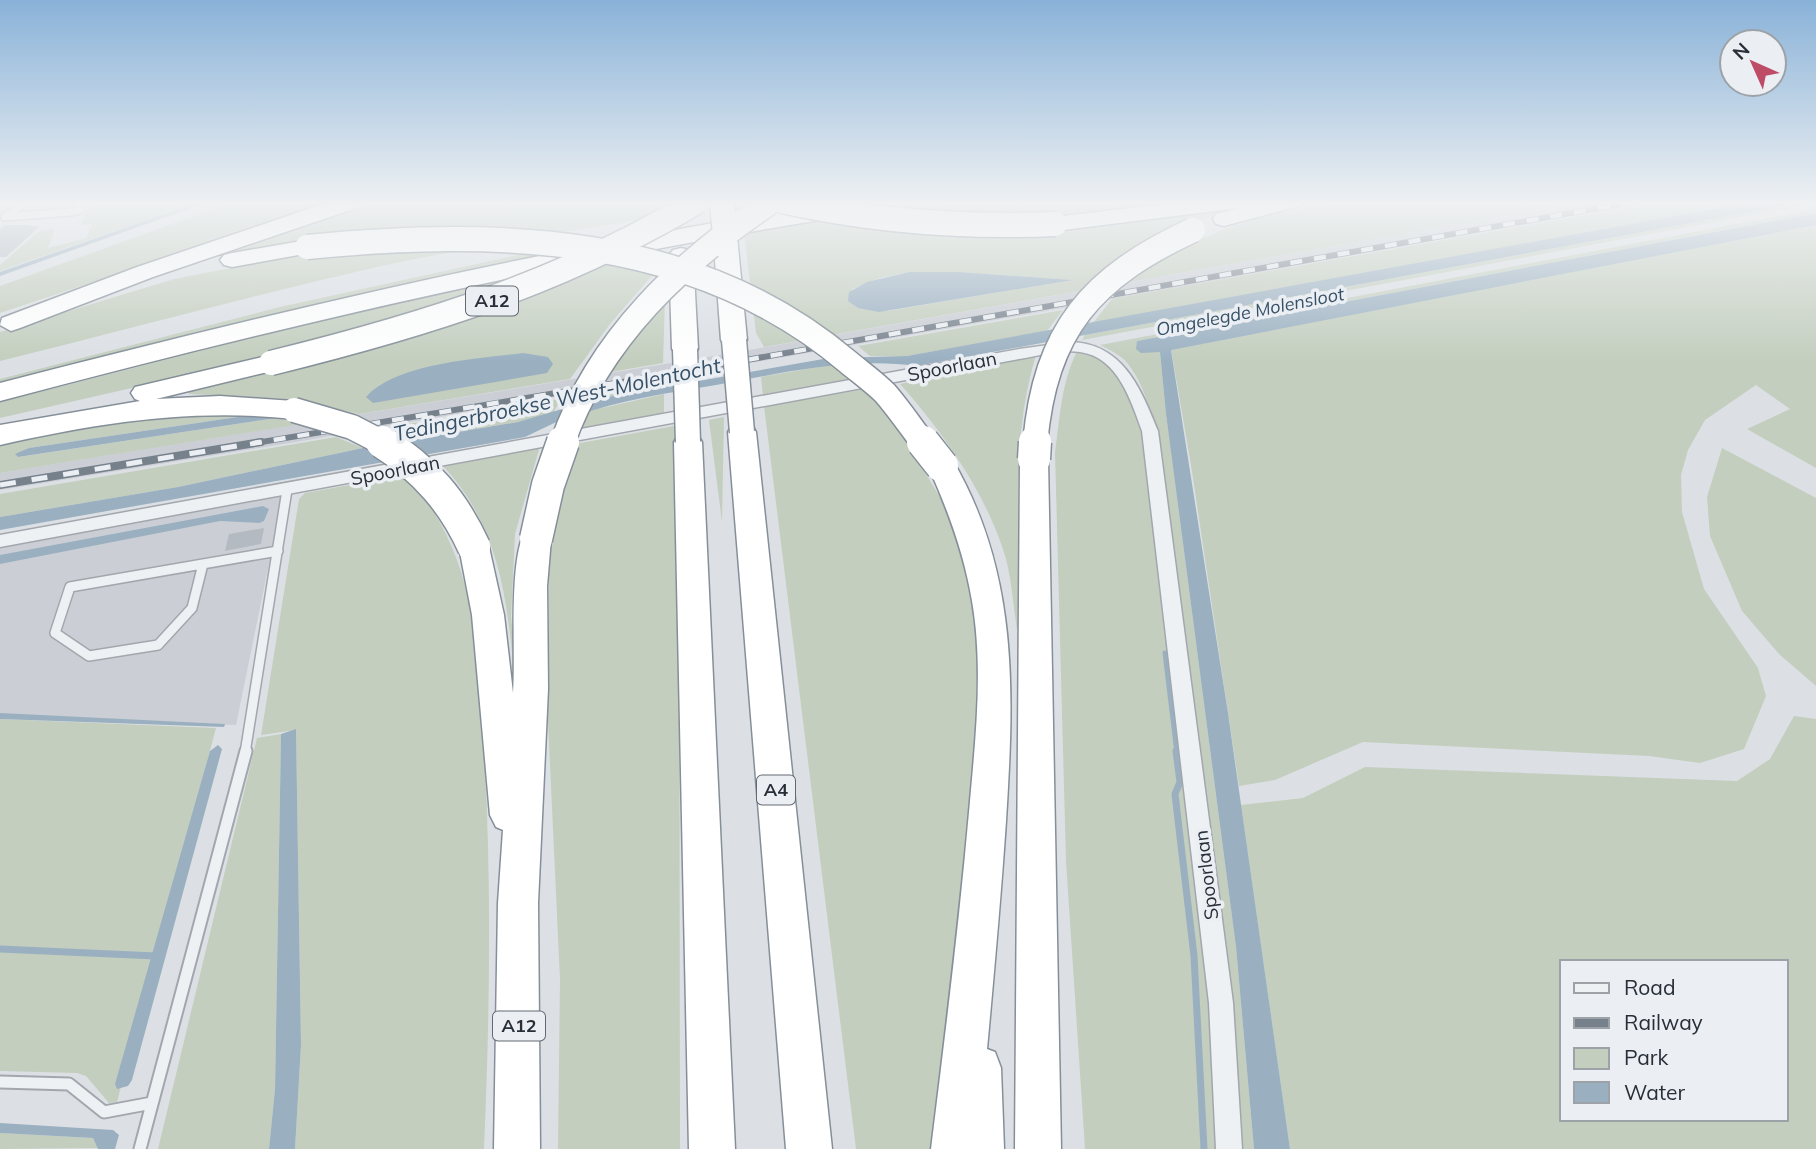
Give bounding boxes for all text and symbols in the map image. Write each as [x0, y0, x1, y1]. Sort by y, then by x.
north arrow [1718, 28, 1788, 98]
text: N [1727, 37, 1755, 65]
water label: Omgelegde Molensloot [1154, 282, 1346, 341]
road number: A12 [466, 286, 518, 316]
street label: Spoorlaan [905, 346, 999, 386]
water label: Tedingerbroekse West-Molentocht [391, 351, 723, 446]
street label: Spoorlaan [348, 450, 442, 490]
road number: A4 [757, 776, 795, 804]
street label: Spoorlaan [1189, 829, 1223, 921]
legend [1560, 960, 1788, 1121]
text: Road [1624, 974, 1675, 1000]
text: Railway [1624, 1009, 1703, 1035]
road number: A12 [493, 1012, 545, 1041]
text: Park [1624, 1044, 1668, 1070]
text: Water [1624, 1079, 1685, 1105]

